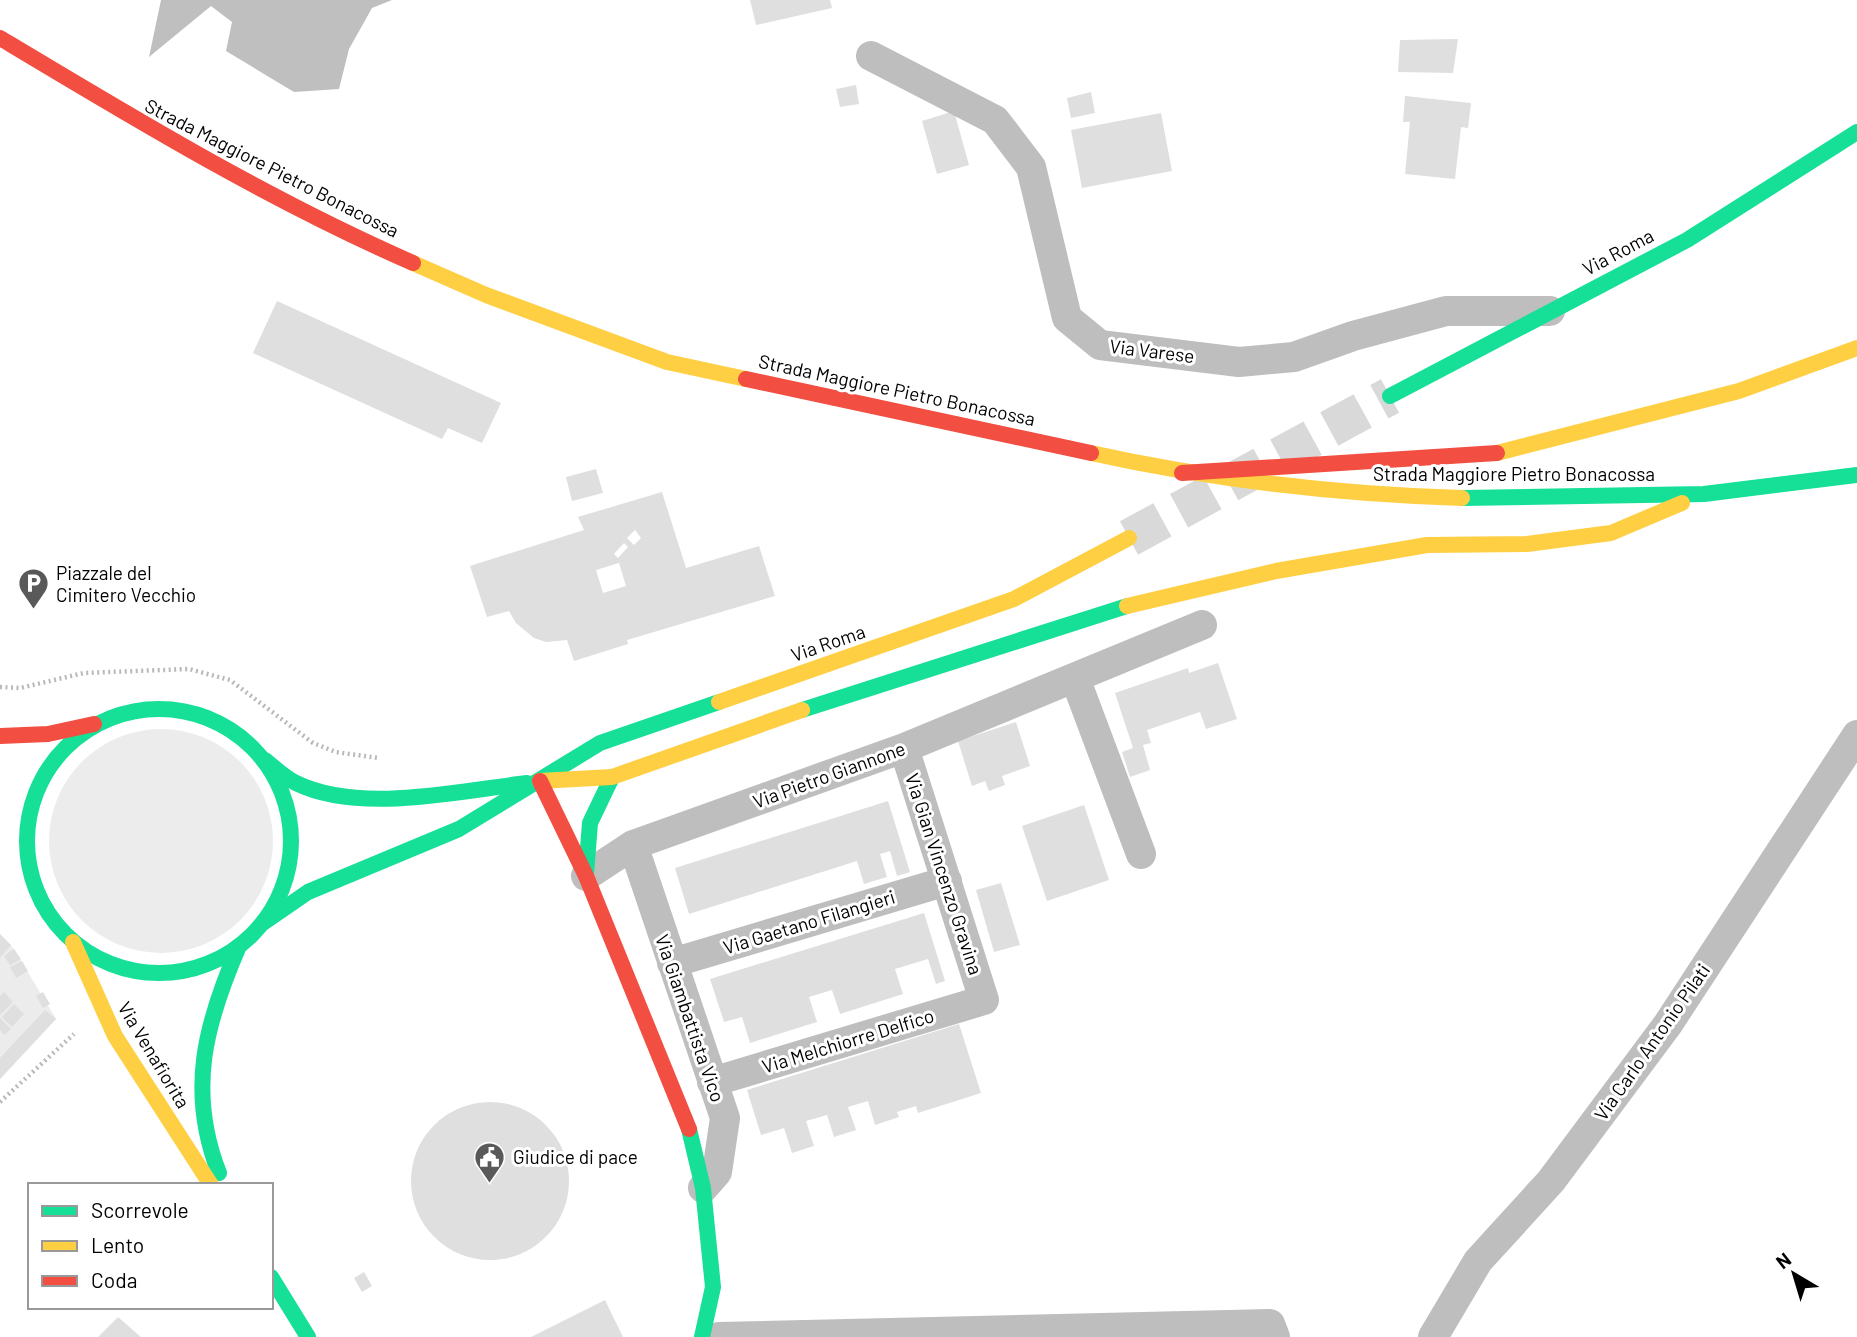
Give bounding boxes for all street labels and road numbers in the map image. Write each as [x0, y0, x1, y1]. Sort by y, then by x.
street label: Strada Maggiore Pietro Bonacossa [141, 93, 403, 242]
street label: Via Roma [1578, 223, 1657, 280]
street label: Via Varese [1108, 334, 1196, 367]
street label: Strada Maggiore Pietro Bonacossa [757, 349, 1037, 430]
street label: Strada Maggiore Pietro Bonacossa [1373, 462, 1655, 485]
street label: Via Roma [788, 619, 868, 666]
street label: Via Pietro Giannone [749, 736, 908, 813]
street label: Via Gian Vincenzo Gravina [901, 770, 988, 978]
street label: Via Gaetano Filangieri [720, 884, 898, 959]
street label: Via Giambattista Vico [651, 931, 730, 1105]
street label: Via Carlo Antonio Pilati [1589, 959, 1714, 1124]
street label: Via Venafiorita [114, 997, 195, 1112]
street label: Via Melchiorre Delfico [759, 1003, 937, 1078]

